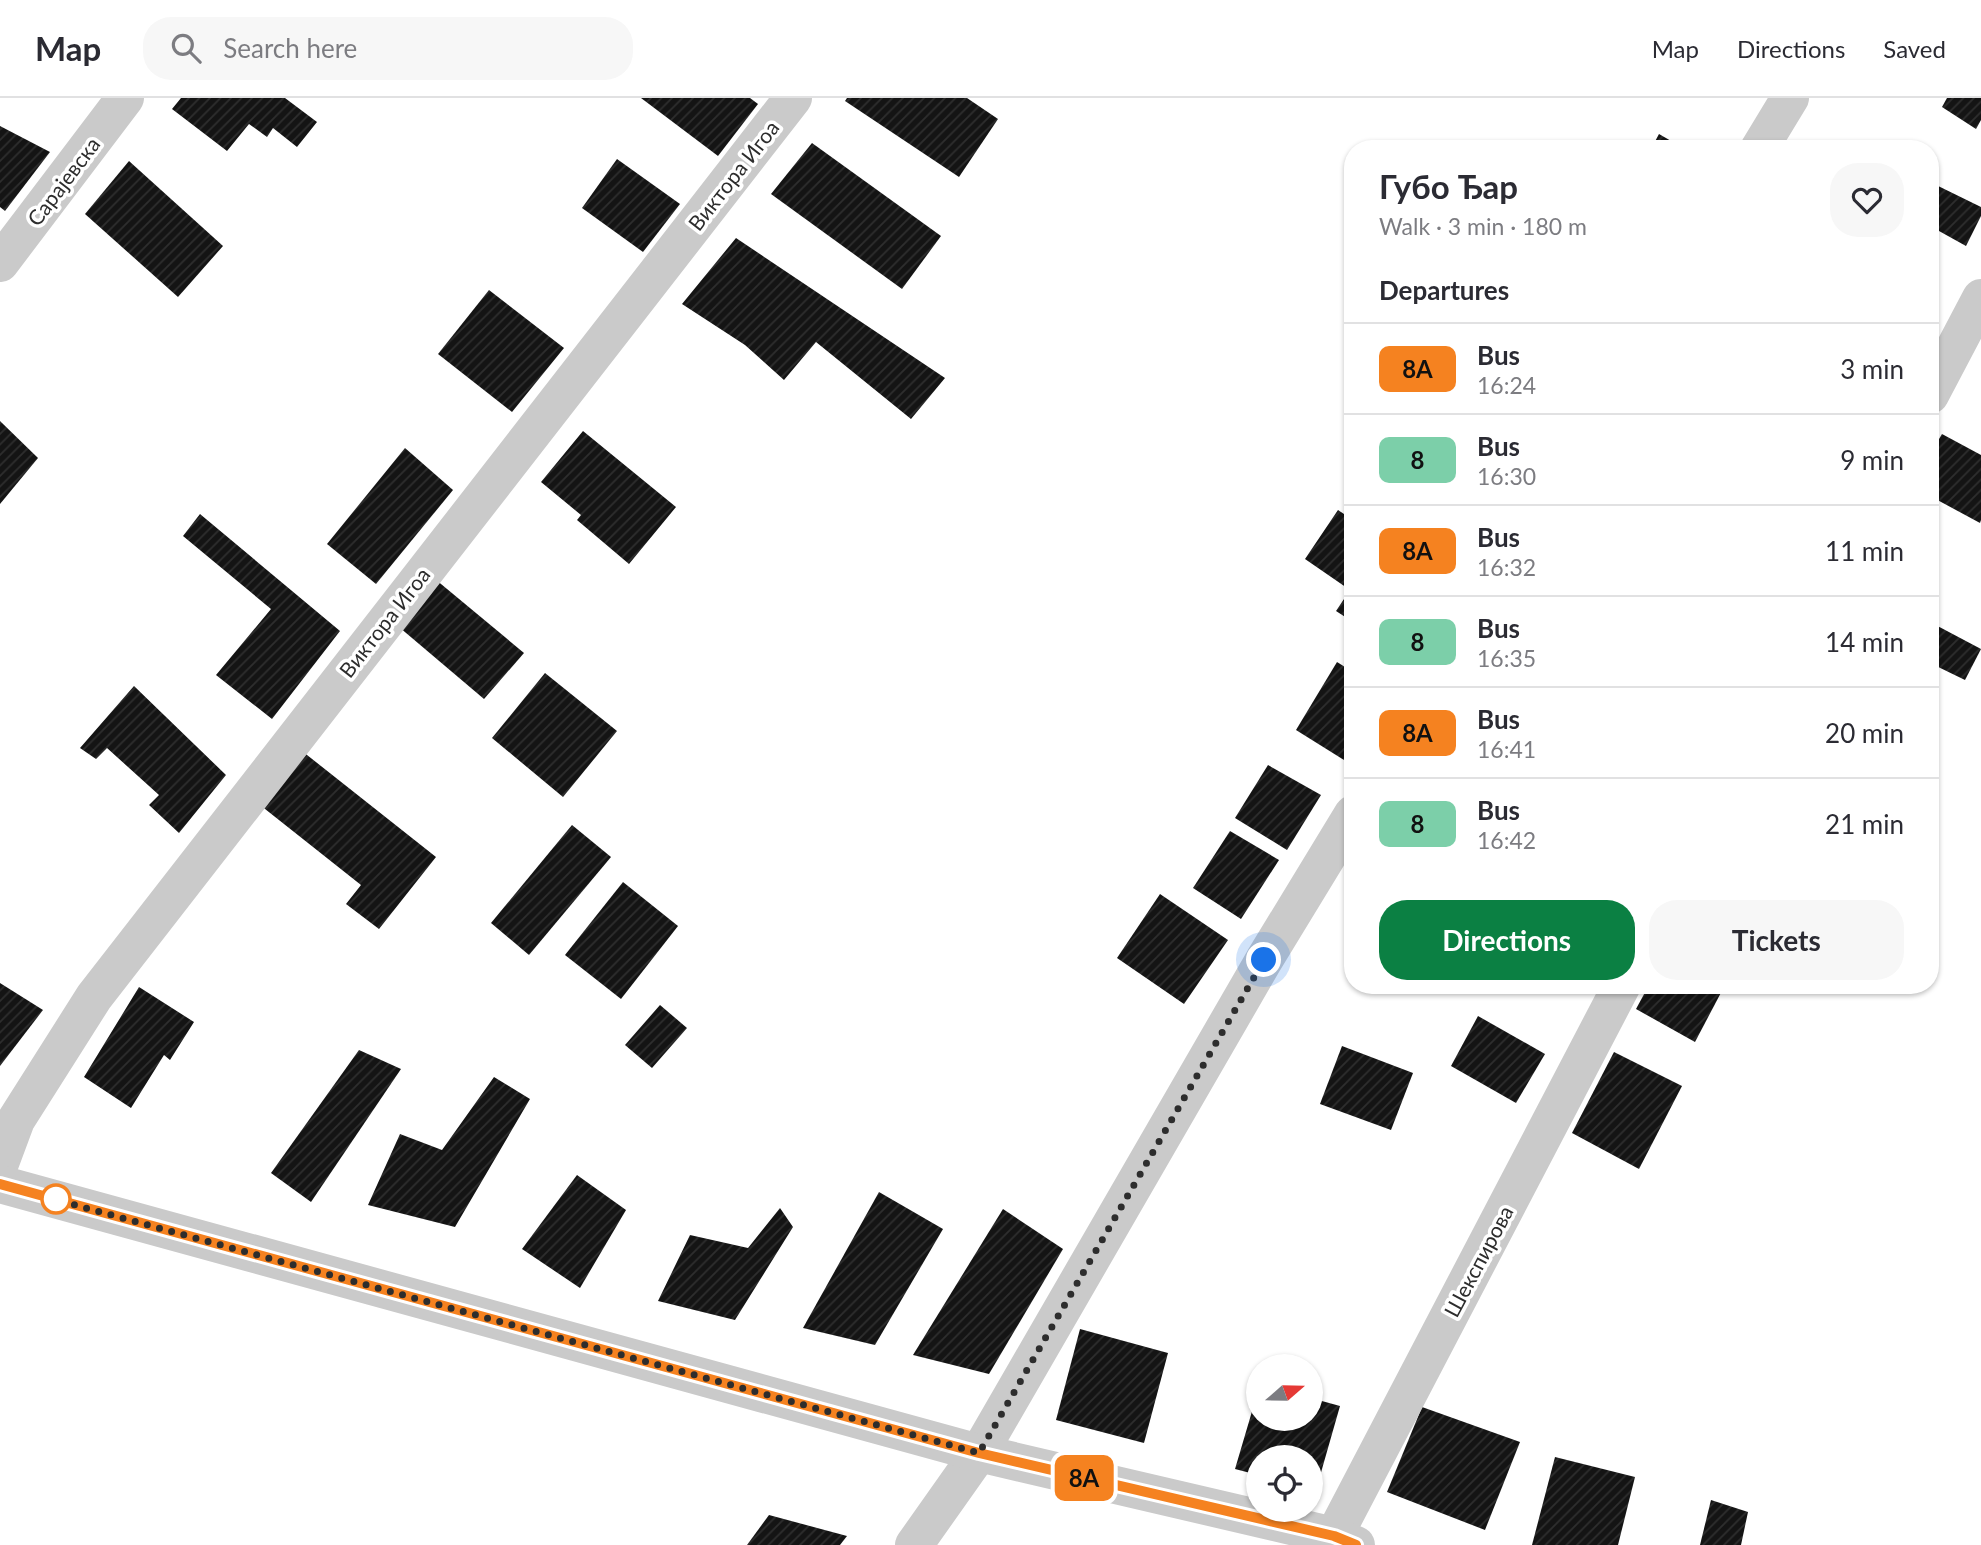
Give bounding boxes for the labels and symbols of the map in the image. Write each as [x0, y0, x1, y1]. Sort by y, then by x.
street label: Виктора Игоа [682, 115, 784, 235]
street label: Сарајевска [22, 132, 104, 230]
street label: Виктора Игоа [333, 562, 435, 682]
your location [1246, 942, 1281, 977]
unlabelled marker [41, 1184, 71, 1214]
street label: Шекспирова [1438, 1201, 1518, 1321]
north arrow [1246, 1354, 1323, 1432]
line badge: 8A [1052, 1455, 1116, 1501]

